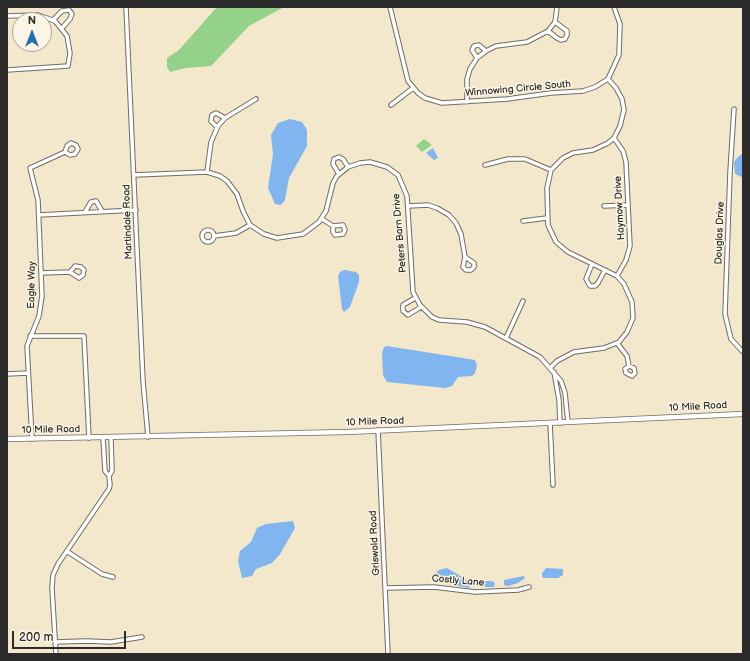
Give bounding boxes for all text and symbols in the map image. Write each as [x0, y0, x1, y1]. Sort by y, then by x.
north arrow [12, 12, 52, 52]
text: N [28, 14, 36, 27]
street label: Winnowing Circle South [465, 78, 571, 100]
street label: Haymow Drive [612, 176, 628, 240]
street label: Martindale Road [121, 184, 135, 260]
street label: Peters Barn Drive [391, 193, 409, 273]
street label: Douglas Drive [713, 201, 727, 265]
street label: Eagle Way [26, 261, 38, 309]
street label: 10 Mile Road [669, 399, 727, 415]
street label: 10 Mile Road [346, 415, 404, 429]
street label: 10 Mile Road [22, 423, 80, 437]
street label: Griswold Road [367, 510, 383, 576]
street label: Costly Lane [431, 573, 485, 589]
scale bar [14, 623, 128, 649]
text: 200 m [19, 630, 53, 645]

